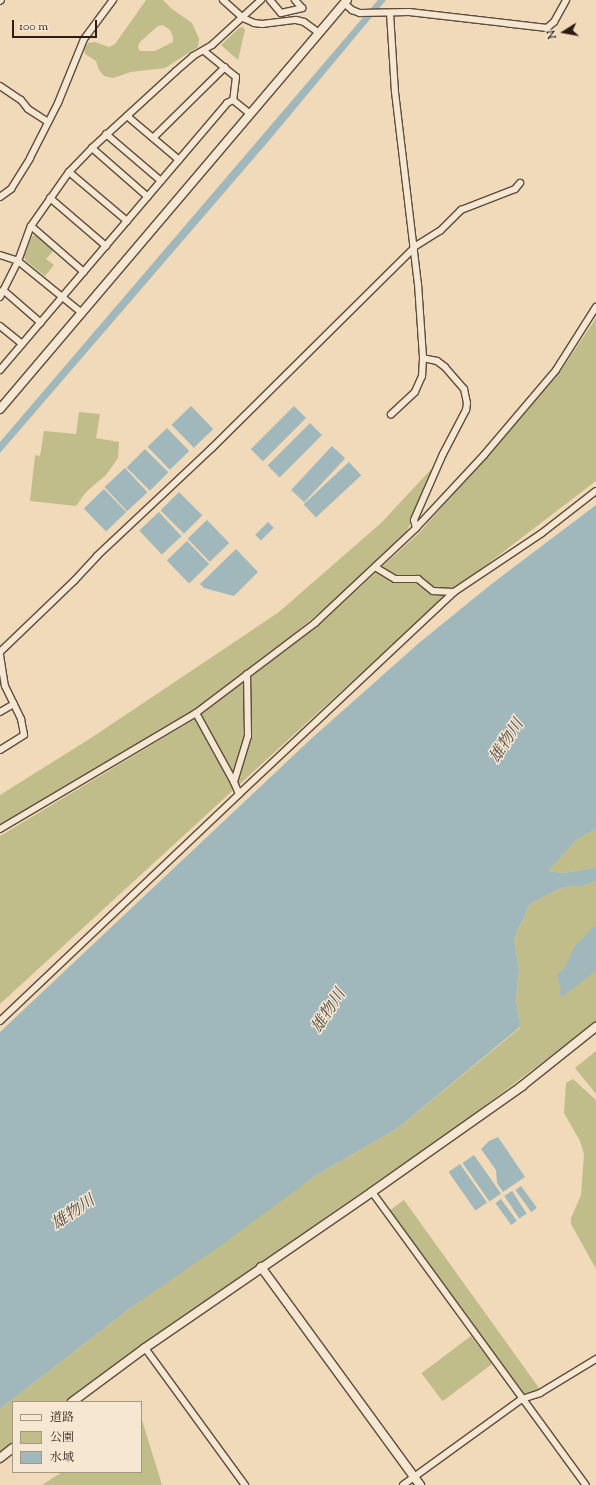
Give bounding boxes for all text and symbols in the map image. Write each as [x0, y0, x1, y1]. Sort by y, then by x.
scale bar [14, 12, 99, 38]
north arrow [544, 12, 584, 52]
text: 100 m [19, 18, 48, 36]
text: N [544, 28, 561, 40]
water label: 雄物川 [487, 717, 529, 767]
water label: 雄物川 [309, 987, 351, 1037]
water label: 雄物川 [49, 1193, 99, 1235]
legend [12, 1401, 142, 1473]
text: 道路 [50, 1409, 74, 1427]
text: 公園 [50, 1429, 74, 1447]
text: 水域 [50, 1449, 74, 1467]

